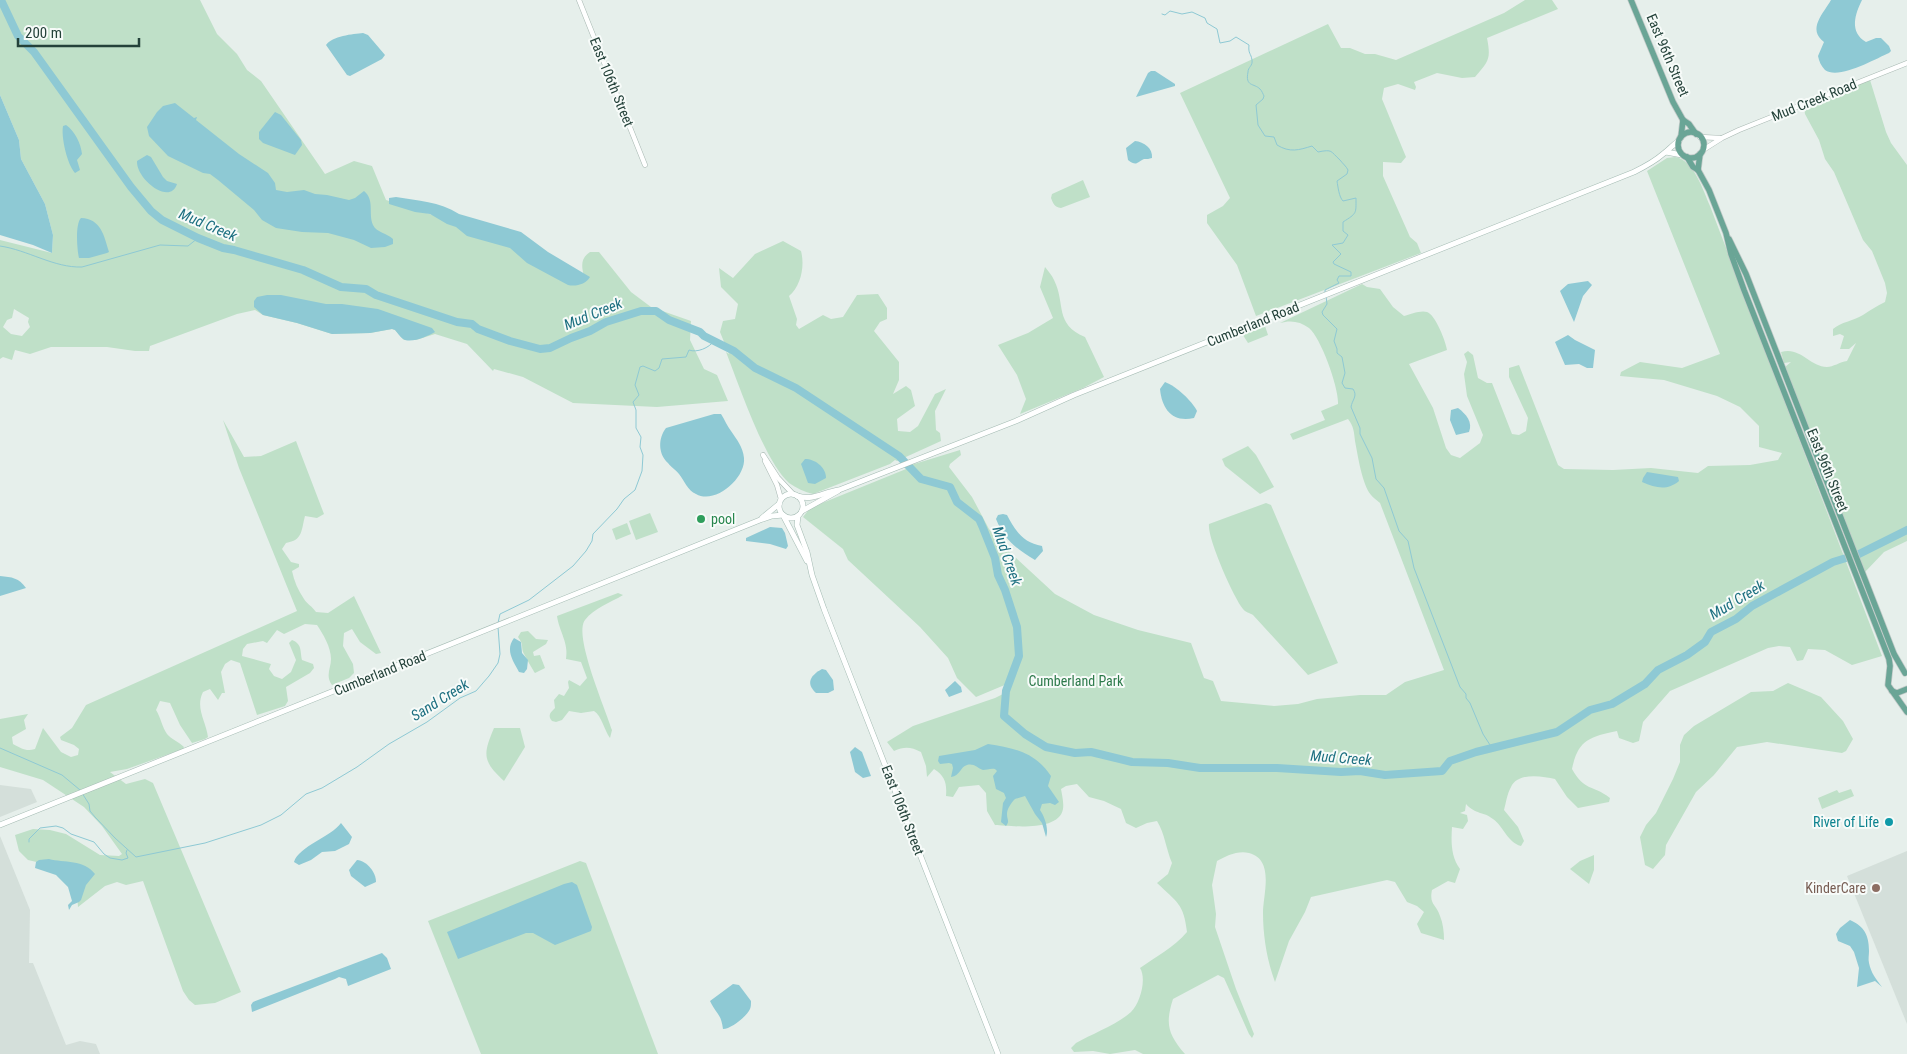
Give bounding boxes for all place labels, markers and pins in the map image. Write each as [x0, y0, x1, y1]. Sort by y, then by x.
place label: pool [711, 511, 735, 527]
marker: pool [695, 513, 707, 525]
place label: River of Life [1813, 814, 1879, 830]
marker: River of Life [1883, 816, 1895, 828]
place label: KinderCare [1805, 880, 1866, 896]
marker: KinderCare [1870, 882, 1882, 894]

